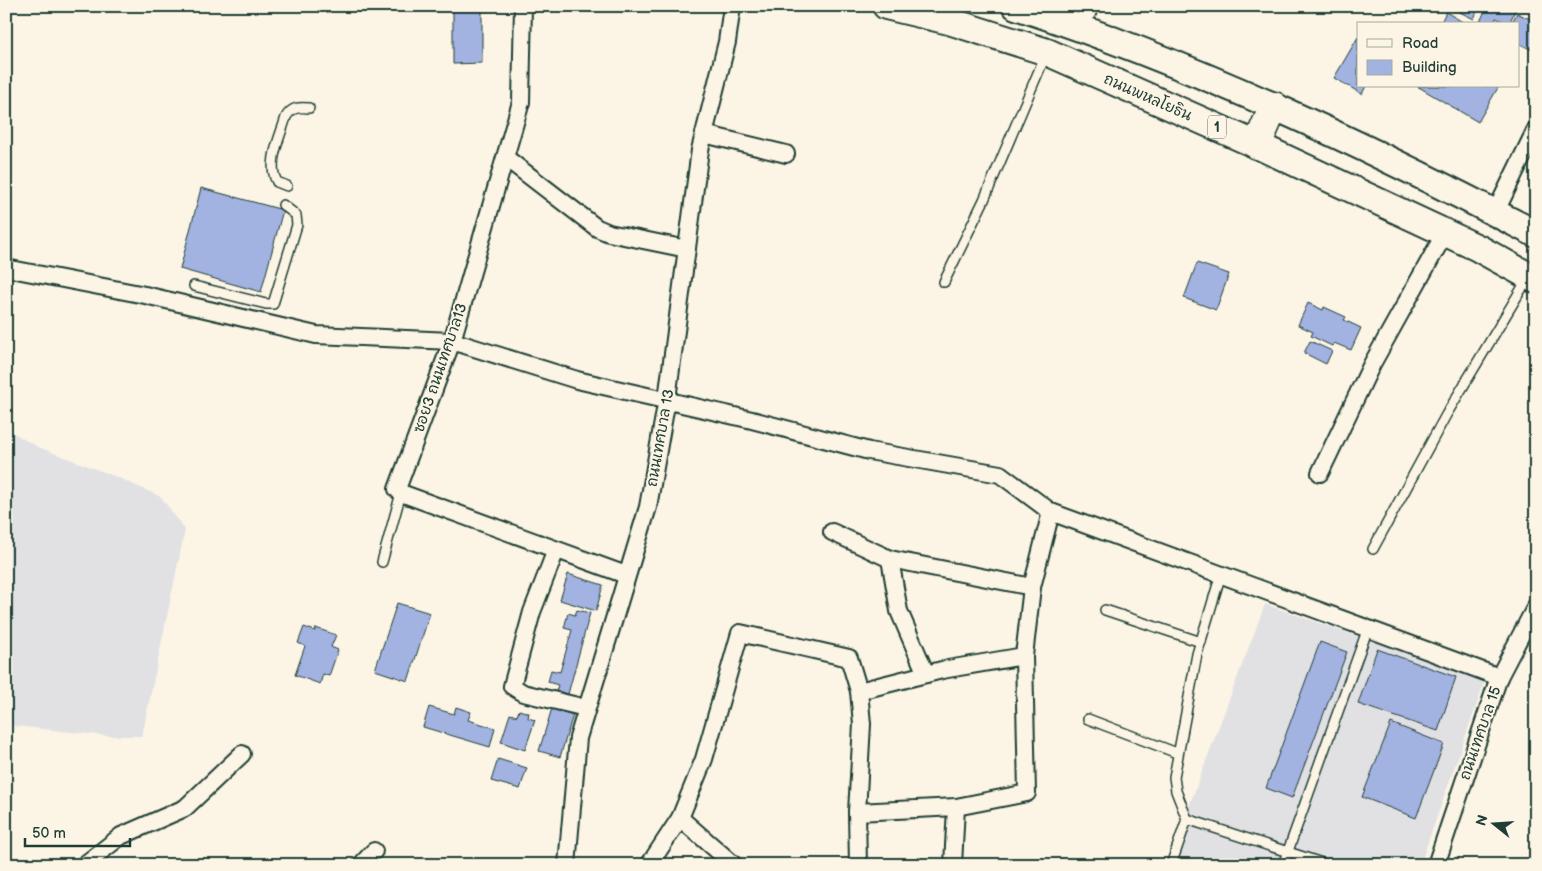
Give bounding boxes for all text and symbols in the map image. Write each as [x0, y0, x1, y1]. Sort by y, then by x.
legend [1357, 22, 1520, 88]
text: Road [1402, 34, 1438, 53]
text: Building [1402, 58, 1457, 77]
street label: ถนนพหลโยธิน [1101, 69, 1195, 125]
road number: 1 [1208, 115, 1226, 138]
street label: ซอย3 ถนนเทศบาล13 [409, 301, 472, 435]
street label: ถนนเทศบาล 13 [643, 388, 678, 488]
street label: ถนนเทศบาล 15 [1456, 684, 1505, 783]
north arrow [1470, 798, 1520, 848]
text: N [1472, 813, 1492, 828]
scale bar [25, 816, 130, 848]
text: 50 m [32, 824, 66, 843]

